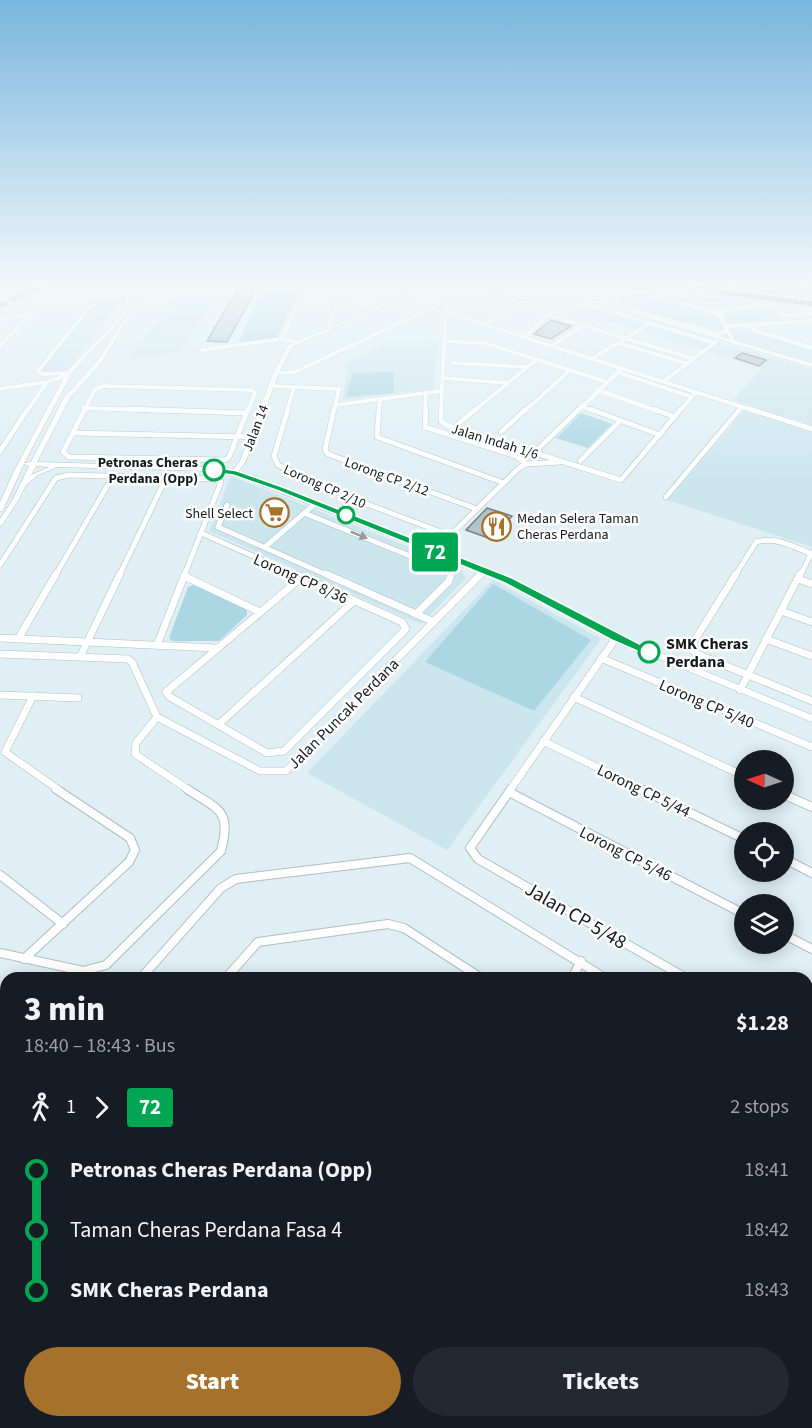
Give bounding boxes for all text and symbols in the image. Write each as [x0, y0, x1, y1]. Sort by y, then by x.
street label: Jalan 14 [238, 402, 274, 455]
street label: Jalan Indah 1/6 [449, 419, 541, 465]
street label: Lorong CP 2/12 [342, 452, 432, 501]
place label: Petronas Cheras Perdana (Opp) [98, 453, 198, 489]
marker: Petronas Cheras Perdana (Opp) [203, 459, 225, 481]
street label: Lorong CP 2/10 [280, 460, 369, 514]
supermarket icon: Shell Select [258, 497, 290, 529]
place label: Shell Select [185, 504, 253, 524]
unlabelled marker [337, 506, 355, 524]
place label: Medan Selera Taman Cheras Perdana [517, 509, 639, 545]
restaurant icon: Medan Selera Taman Cheras Perdana [480, 510, 512, 542]
one-way arrow [350, 530, 368, 540]
line badge: 72 [408, 532, 462, 572]
text: 72 [424, 537, 446, 567]
street label: Lorong CP 8/36 [250, 548, 351, 610]
place label: SMK Cheras Perdana [666, 633, 748, 673]
marker: SMK Cheras Perdana [638, 641, 660, 663]
street label: Jalan Puncak Perdana [283, 653, 404, 774]
street label: Lorong CP 5/40 [656, 674, 758, 734]
north arrow [734, 750, 794, 810]
map controls [734, 750, 794, 954]
street label: Lorong CP 5/44 [593, 759, 694, 823]
street label: Lorong CP 5/46 [575, 821, 676, 887]
button: locate [734, 822, 794, 882]
street label: Jalan CP 5/48 [519, 875, 632, 956]
button: layers [734, 894, 794, 954]
text: 3 min [24, 986, 105, 1033]
text: $1.28 [736, 1007, 789, 1039]
text: 18:40 – 18:43 · Bus [24, 1032, 175, 1060]
icon: walk [24, 1091, 57, 1124]
icon: forward [85, 1091, 118, 1124]
text: 72 [139, 1092, 161, 1122]
text: 1 [66, 1093, 76, 1121]
text: 2 stops [730, 1093, 789, 1121]
text: Petronas Cheras Perdana (Opp) [70, 1154, 373, 1186]
text: 18:41 [744, 1156, 789, 1184]
text: Taman Cheras Perdana Fasa 4 [70, 1214, 342, 1246]
text: 18:42 [744, 1216, 789, 1244]
text: SMK Cheras Perdana [70, 1274, 269, 1306]
text: 18:43 [744, 1276, 789, 1304]
button: Start [24, 1347, 401, 1416]
button: Tickets [413, 1347, 789, 1416]

